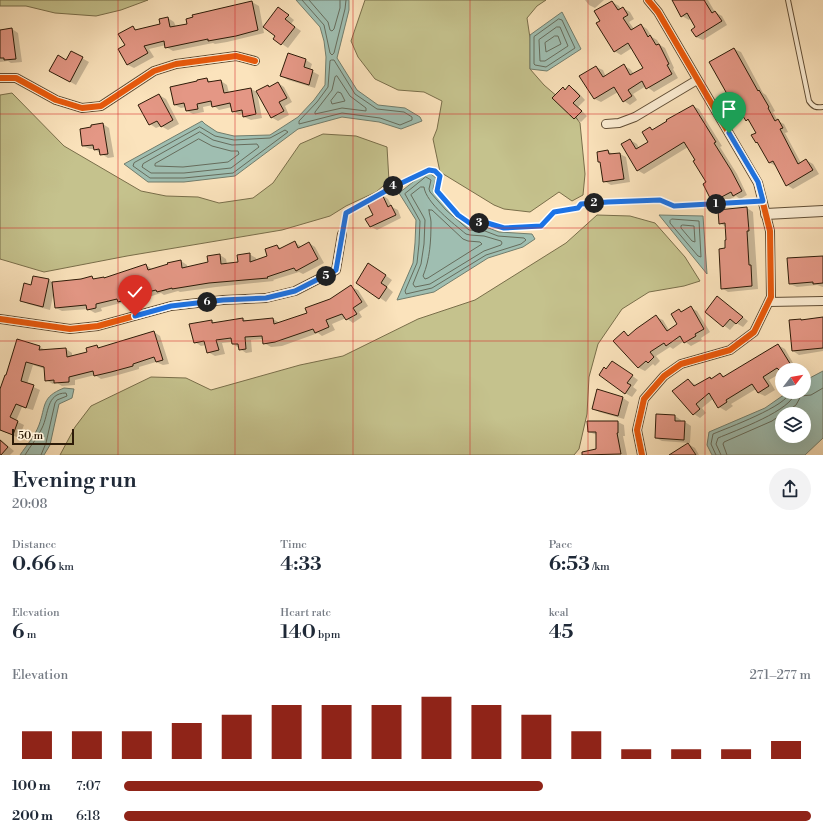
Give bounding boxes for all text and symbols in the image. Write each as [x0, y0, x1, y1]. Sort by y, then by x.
pin [712, 92, 746, 133]
icon: arrive [718, 98, 740, 120]
pin: 4 [383, 176, 403, 196]
text: 4 [389, 179, 397, 193]
pin: 2 [584, 193, 604, 213]
pin: 1 [706, 194, 726, 214]
text: 2 [591, 196, 597, 210]
text: 1 [713, 197, 719, 211]
pin: 3 [469, 213, 489, 233]
text: 3 [476, 216, 482, 230]
pin: 5 [316, 266, 336, 286]
text: 5 [323, 269, 329, 283]
pin [118, 275, 152, 316]
icon: check [124, 281, 146, 303]
pin: 6 [197, 292, 217, 312]
text: 6 [204, 295, 210, 309]
north arrow [775, 363, 811, 399]
map controls [775, 363, 811, 443]
button: layers [775, 407, 811, 443]
scale bar [12, 427, 74, 446]
text: 50 m [18, 429, 43, 443]
text: Evening run [12, 467, 137, 494]
button: share [769, 468, 811, 510]
text: 20:08 [12, 496, 48, 512]
text: Distance [12, 538, 56, 552]
text: Time [280, 538, 307, 552]
text: Pace [549, 538, 572, 552]
text: 0.66 [12, 552, 56, 577]
text: 4:33 [280, 552, 322, 577]
text: 6:53 [549, 552, 590, 577]
text: km [56, 560, 74, 574]
text: /km [590, 560, 610, 574]
text: Elevation [12, 606, 60, 620]
text: Heart rate [280, 606, 331, 620]
text: kcal [549, 606, 569, 620]
text: 6 [12, 620, 24, 645]
text: 140 [280, 620, 316, 645]
text: 45 [549, 620, 574, 645]
text: m [24, 628, 36, 642]
text: bpm [316, 628, 340, 642]
text: Elevation [12, 667, 68, 683]
text: 271–277 m [749, 667, 811, 683]
text: 100 m [12, 778, 51, 794]
text: 7:07 [76, 778, 101, 794]
text: 200 m [12, 808, 53, 824]
text: 6:18 [76, 808, 100, 824]

